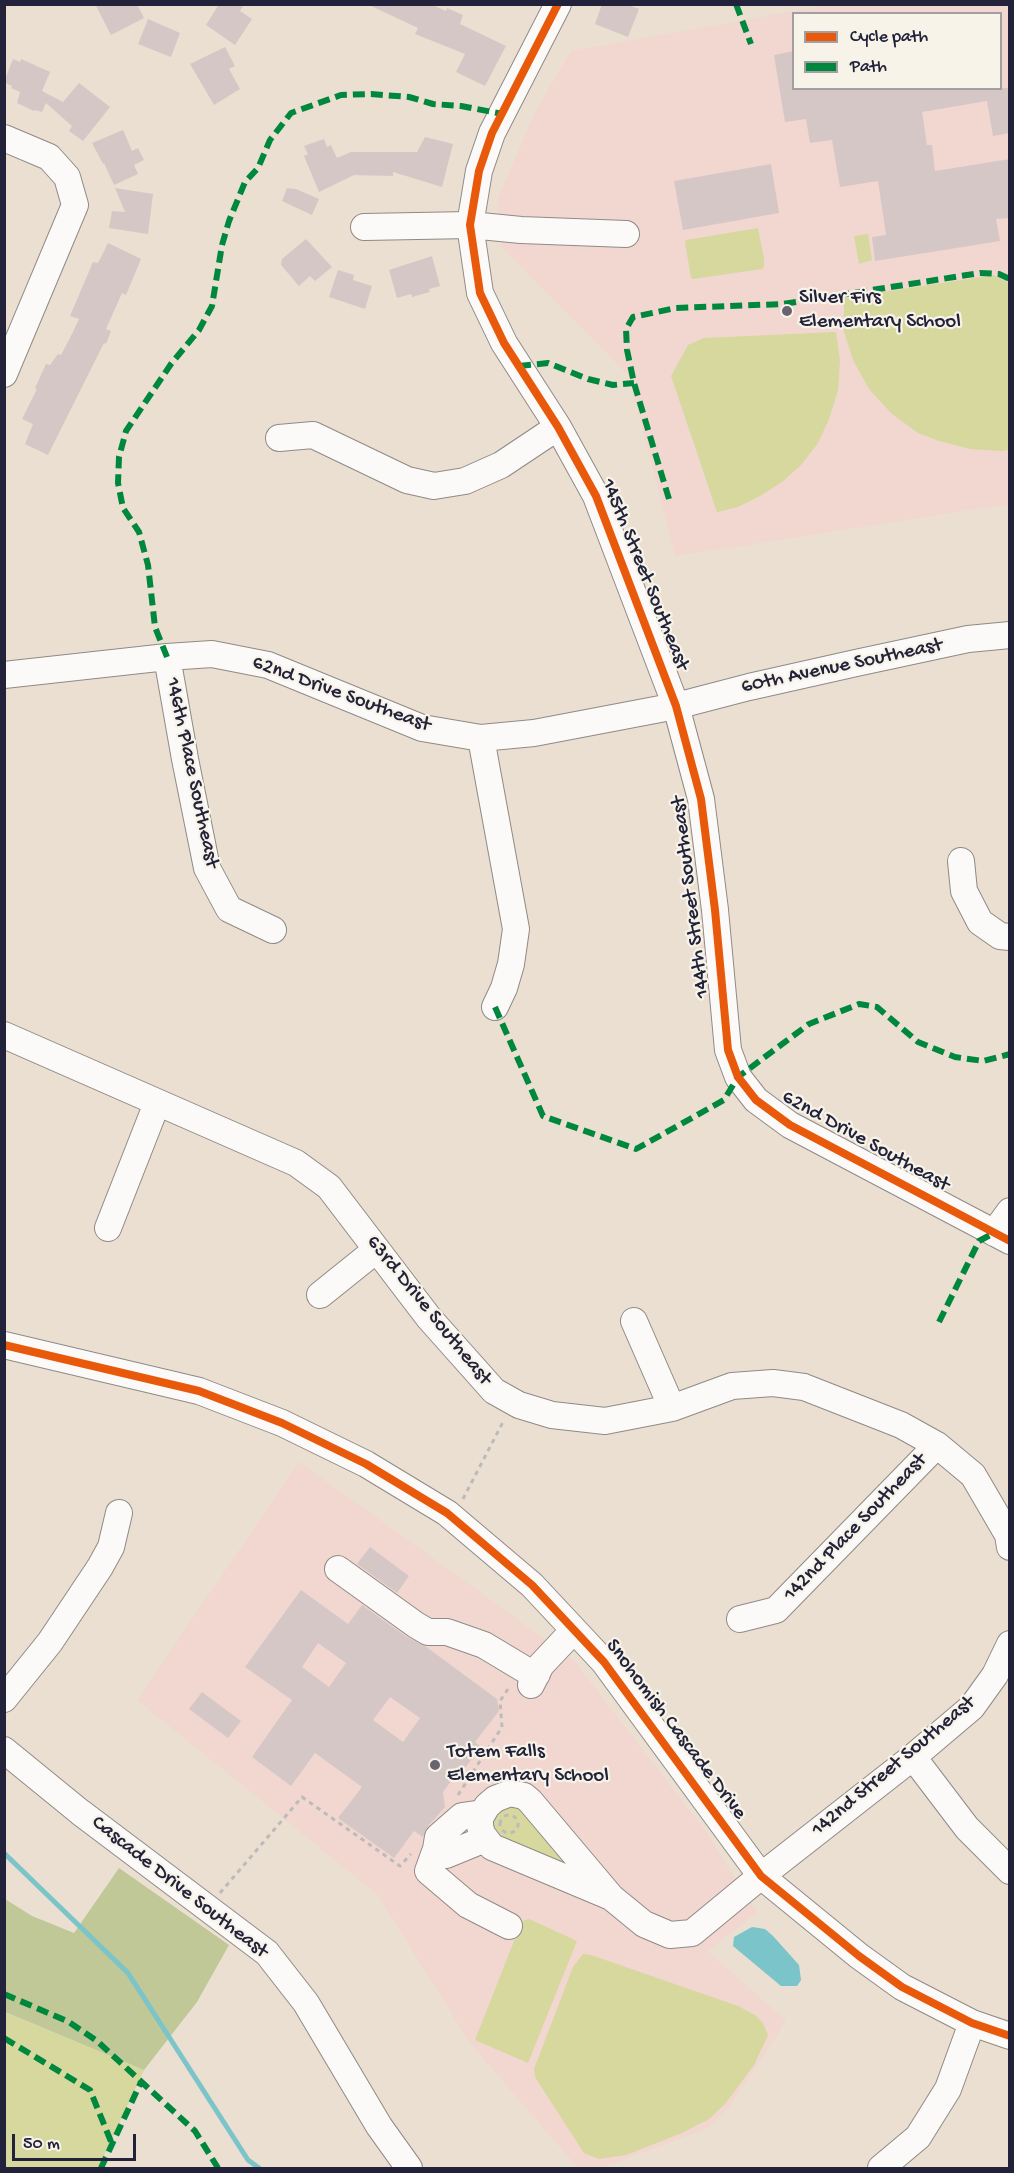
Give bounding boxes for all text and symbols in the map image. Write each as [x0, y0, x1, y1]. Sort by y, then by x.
legend [792, 12, 1002, 90]
text: Cycle path [850, 27, 928, 48]
text: Path [850, 57, 887, 78]
place label: Silver Firs Elementary School [799, 286, 961, 336]
marker: Silver Firs Elementary School [780, 304, 794, 318]
street label: 145th Street Southeast [594, 476, 694, 674]
street label: 60th Avenue Southeast [739, 633, 945, 701]
street label: 62nd Drive Southeast [248, 651, 434, 739]
street label: 146th Place Southeast [159, 676, 223, 870]
street label: 144th Street Southeast [667, 795, 717, 999]
street label: 62nd Drive Southeast [777, 1085, 953, 1199]
street label: 63rd Drive Southeast [360, 1231, 496, 1391]
street label: 142nd Place Southeast [779, 1449, 933, 1607]
street label: Snohomish Cascade Drive [599, 1635, 751, 1825]
street label: 142nd Street Southeast [807, 1691, 981, 1843]
place label: Totem Falls Elementary School [447, 1740, 609, 1790]
marker: Totem Falls Elementary School [428, 1758, 442, 1772]
street label: Cascade Drive Southeast [86, 1811, 272, 1965]
scale bar [15, 2122, 140, 2160]
text: 50 m [23, 2134, 60, 2155]

